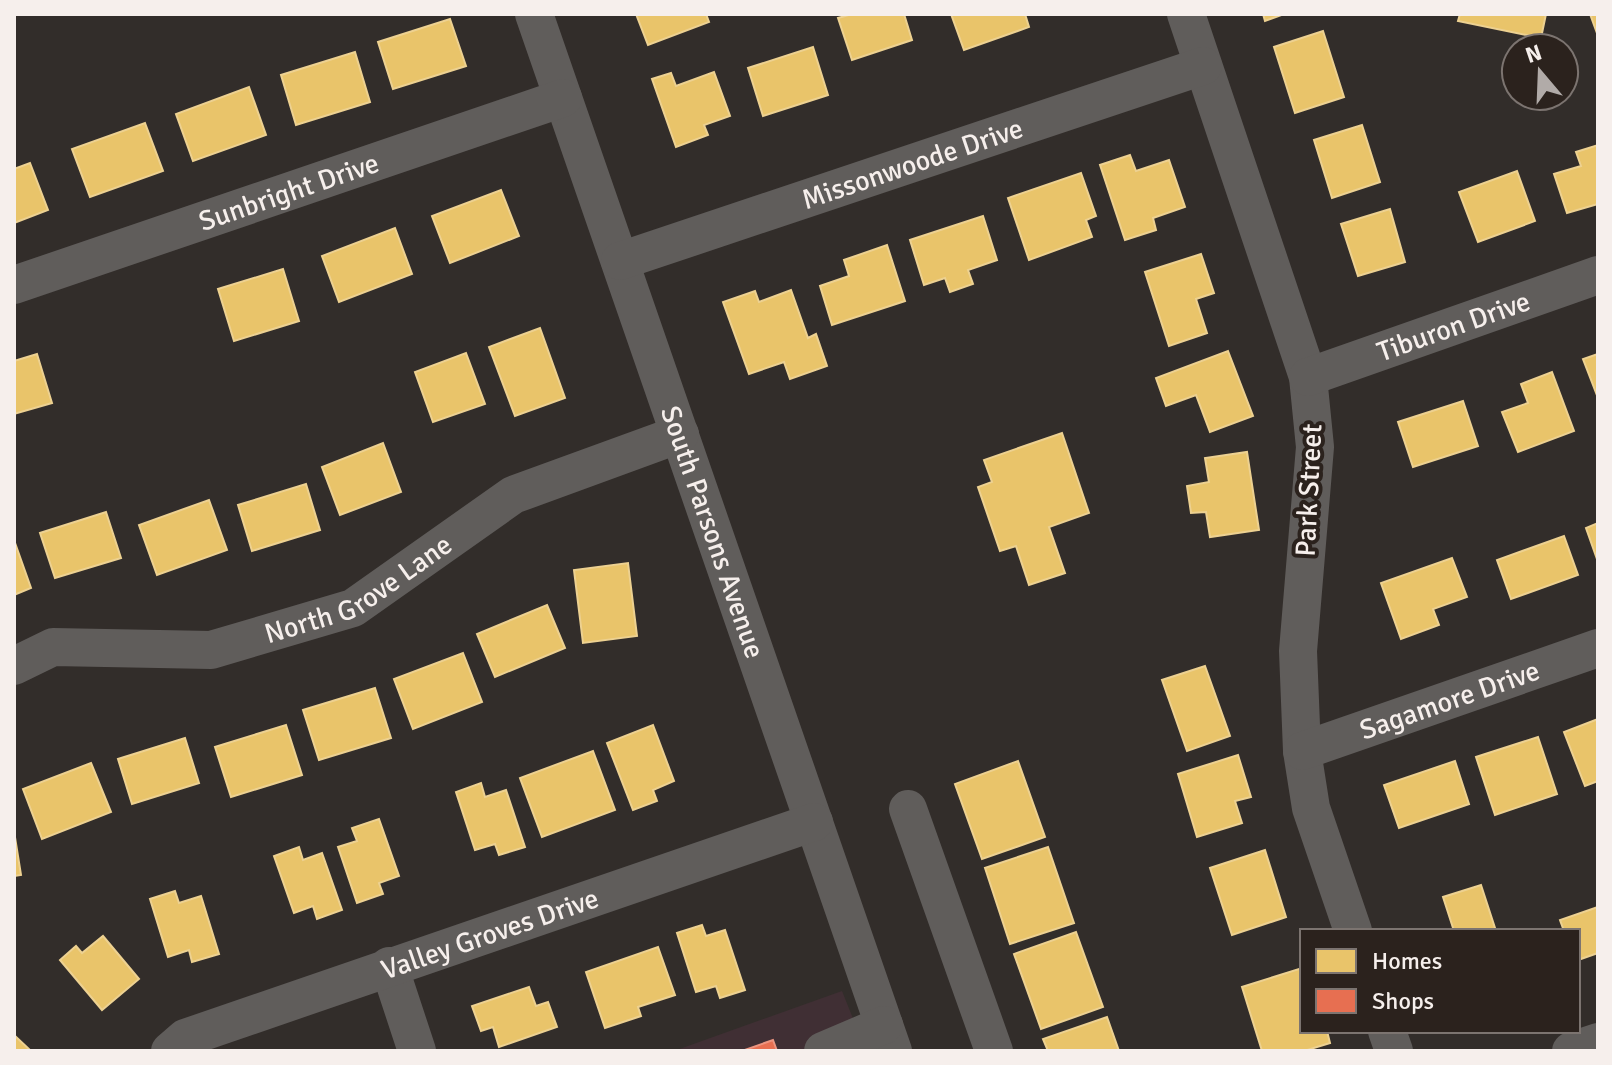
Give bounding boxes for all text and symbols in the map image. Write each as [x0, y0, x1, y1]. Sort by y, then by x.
north arrow [1500, 32, 1580, 112]
text: N [1522, 38, 1545, 69]
street label: Missonwoode Drive [798, 112, 1027, 217]
street label: Sunbright Drive [194, 146, 383, 239]
street label: Tiburon Drive [1373, 284, 1535, 369]
street label: South Parsons Avenue [653, 402, 772, 663]
street label: Park Street [1289, 423, 1329, 557]
street label: North Grove Lane [261, 528, 459, 651]
street label: Sagamore Drive [1355, 654, 1544, 748]
street label: Valley Groves Drive [377, 881, 603, 987]
legend [1300, 929, 1580, 1033]
text: Homes [1372, 946, 1442, 976]
text: Shops [1372, 986, 1434, 1016]

